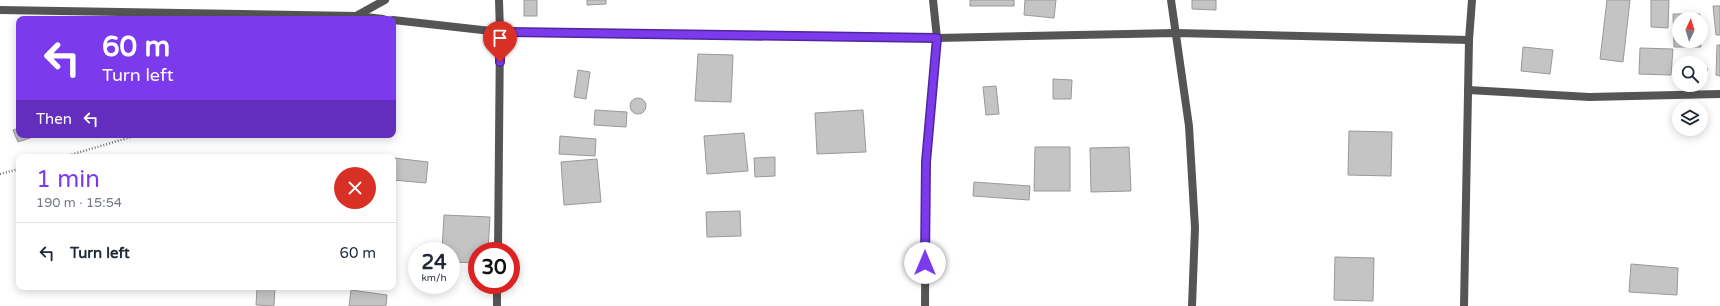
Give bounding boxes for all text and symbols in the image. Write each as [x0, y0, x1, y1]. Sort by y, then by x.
north arrow [1672, 12, 1708, 48]
map controls [1672, 12, 1708, 136]
pin [483, 21, 517, 62]
icon: arrive [489, 27, 511, 49]
text: 60 m [102, 30, 170, 64]
icon: left [36, 32, 88, 84]
button: search [1672, 56, 1708, 92]
text: Turn left [102, 64, 174, 86]
button: layers [1672, 100, 1708, 136]
icon: left [80, 108, 102, 130]
text: Then [36, 110, 72, 128]
text: 1 min [36, 165, 100, 194]
button: close [334, 167, 376, 209]
text: 190 m · 15:54 [36, 195, 122, 211]
icon: left [36, 242, 58, 264]
speed limit sign: 30 [468, 242, 520, 294]
position arrow [904, 242, 946, 284]
text: Turn left [70, 244, 130, 262]
text: 60 m [339, 244, 376, 262]
text: 24 [421, 251, 447, 275]
text: km/h [421, 272, 447, 284]

